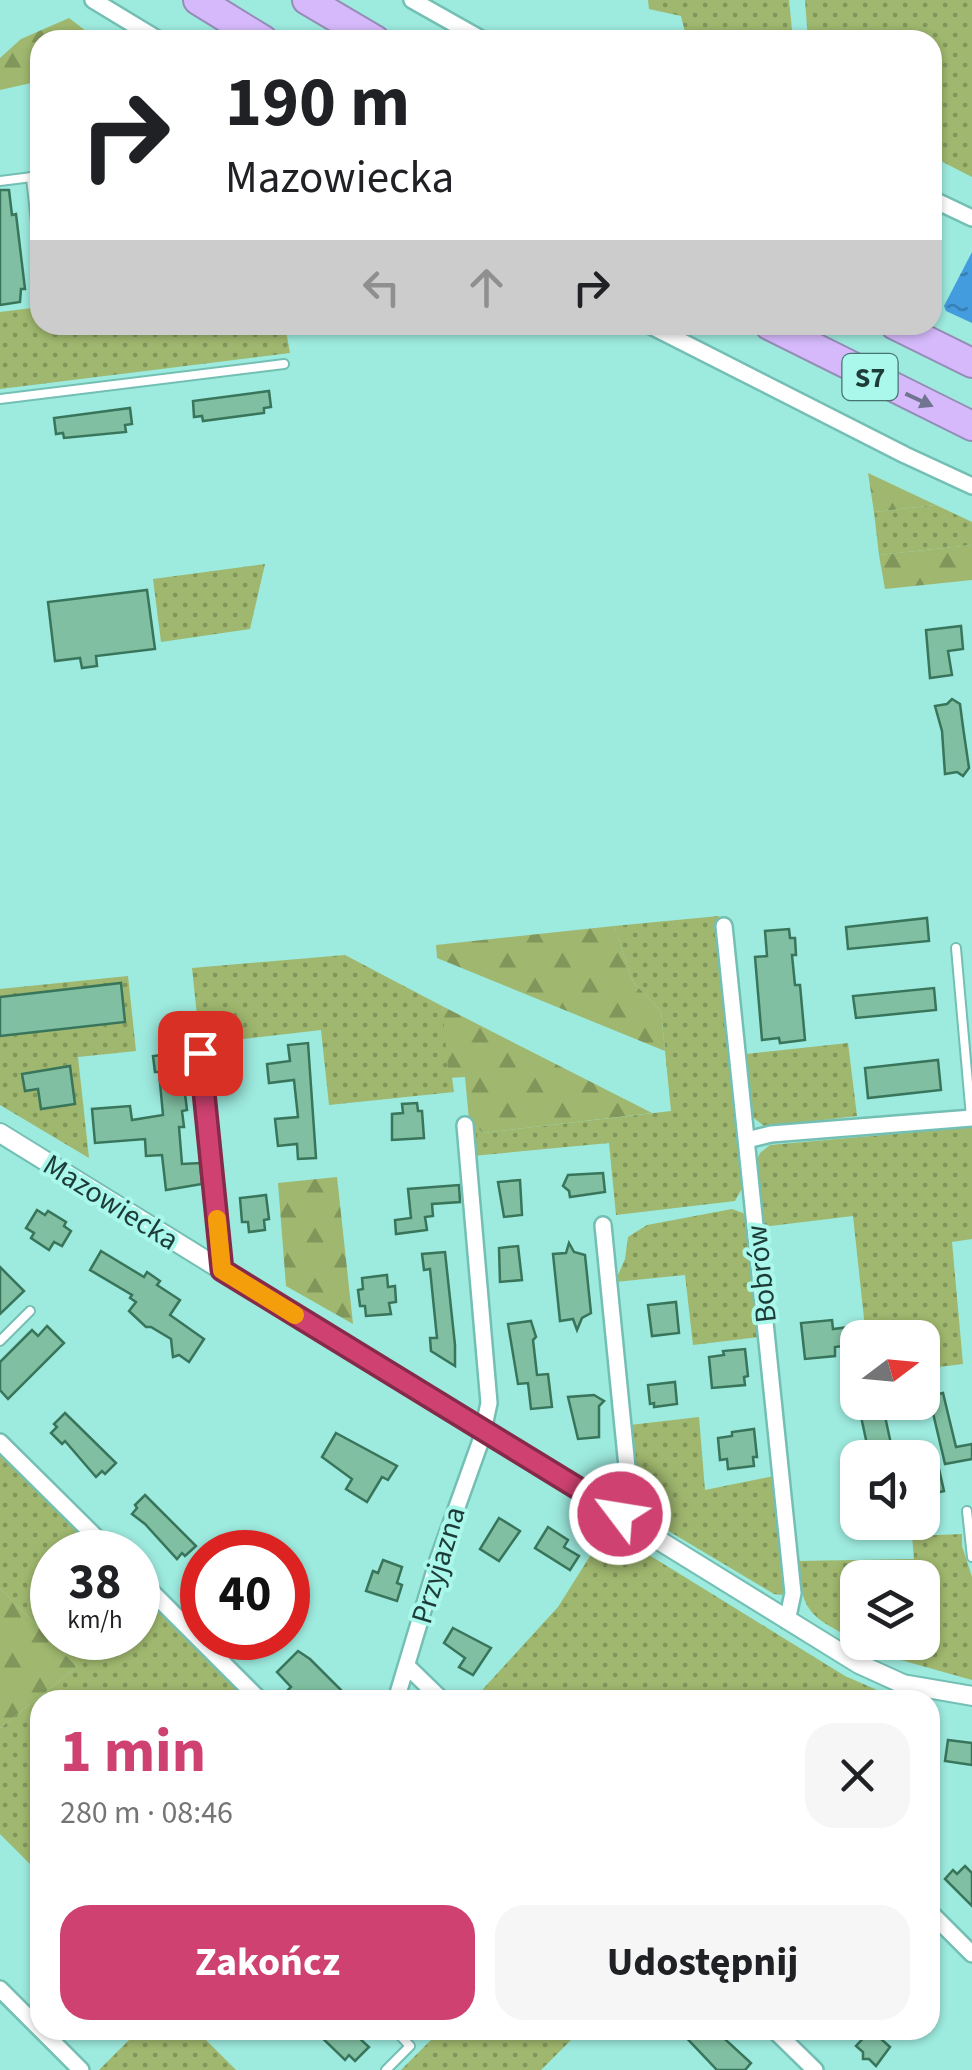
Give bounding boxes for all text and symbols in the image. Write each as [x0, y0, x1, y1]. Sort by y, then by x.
text: 190 m [225, 53, 410, 153]
icon: right [60, 70, 190, 200]
text: Mazowiecka [225, 146, 454, 210]
icon: left [354, 260, 409, 315]
icon: ahead [459, 260, 514, 315]
icon: right [564, 260, 619, 315]
road number: S7 [842, 354, 898, 400]
one-way arrow [905, 392, 934, 409]
pin [158, 1011, 243, 1096]
icon: arrive [173, 1026, 228, 1081]
street label: Mazowiecka [35, 1144, 187, 1261]
street label: Bobrów [735, 1223, 788, 1325]
north arrow [840, 1320, 940, 1420]
map controls [840, 1320, 940, 1660]
button: sound [840, 1440, 940, 1540]
position arrow [568, 1462, 672, 1566]
street label: Przyjazna [400, 1501, 477, 1629]
speed limit sign: 40 [180, 1530, 310, 1660]
text: 38 [69, 1547, 121, 1618]
button: layers [840, 1560, 940, 1660]
text: km/h [67, 1602, 123, 1638]
text: 1 min [60, 1710, 206, 1795]
button: close [805, 1723, 910, 1828]
text: 280 m · 08:46 [60, 1790, 233, 1836]
button: Zakończ [60, 1905, 475, 2020]
button: Udostępnij [495, 1905, 910, 2020]

